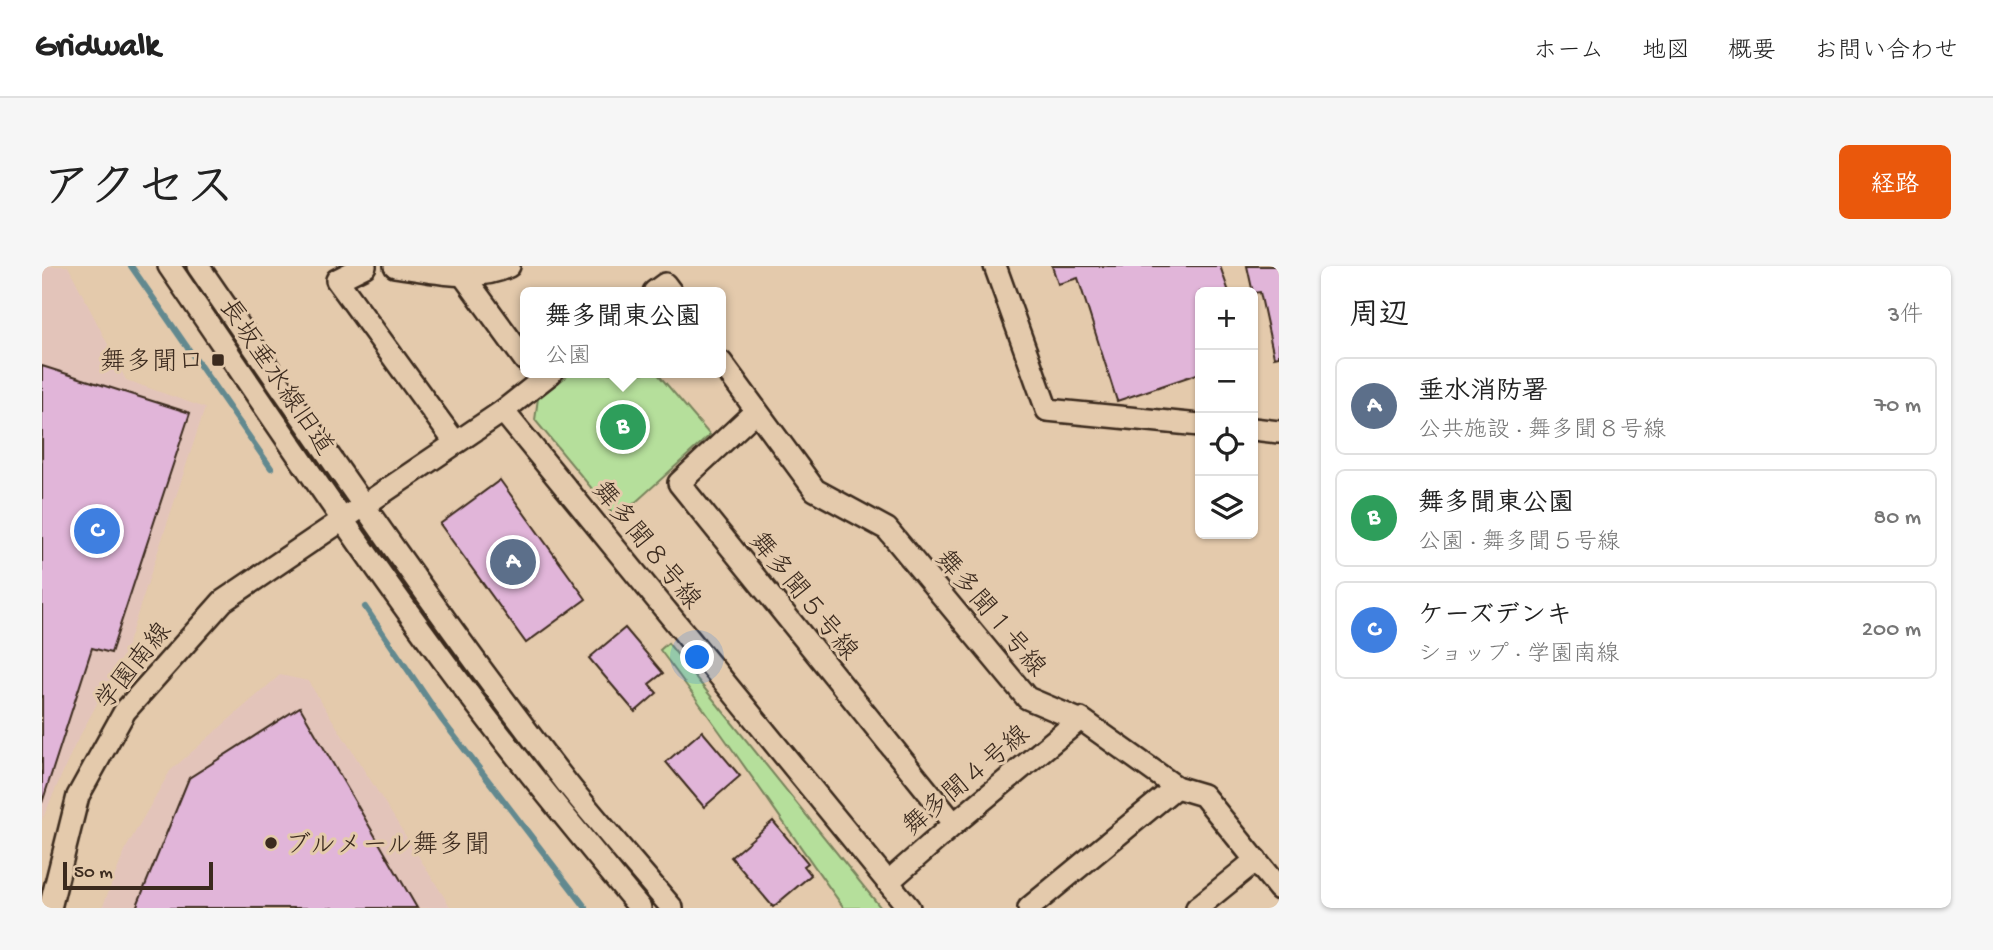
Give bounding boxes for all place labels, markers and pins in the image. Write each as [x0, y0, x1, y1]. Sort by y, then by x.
place label: 舞多聞口 [100, 347, 204, 380]
marker: 舞多聞口 [210, 352, 226, 368]
pin: B [600, 401, 646, 453]
pin: C [74, 505, 120, 557]
pin: A [490, 536, 536, 588]
place label: ブルメール舞多聞 [285, 830, 490, 863]
marker: ブルメール舞多聞 [263, 835, 279, 851]

